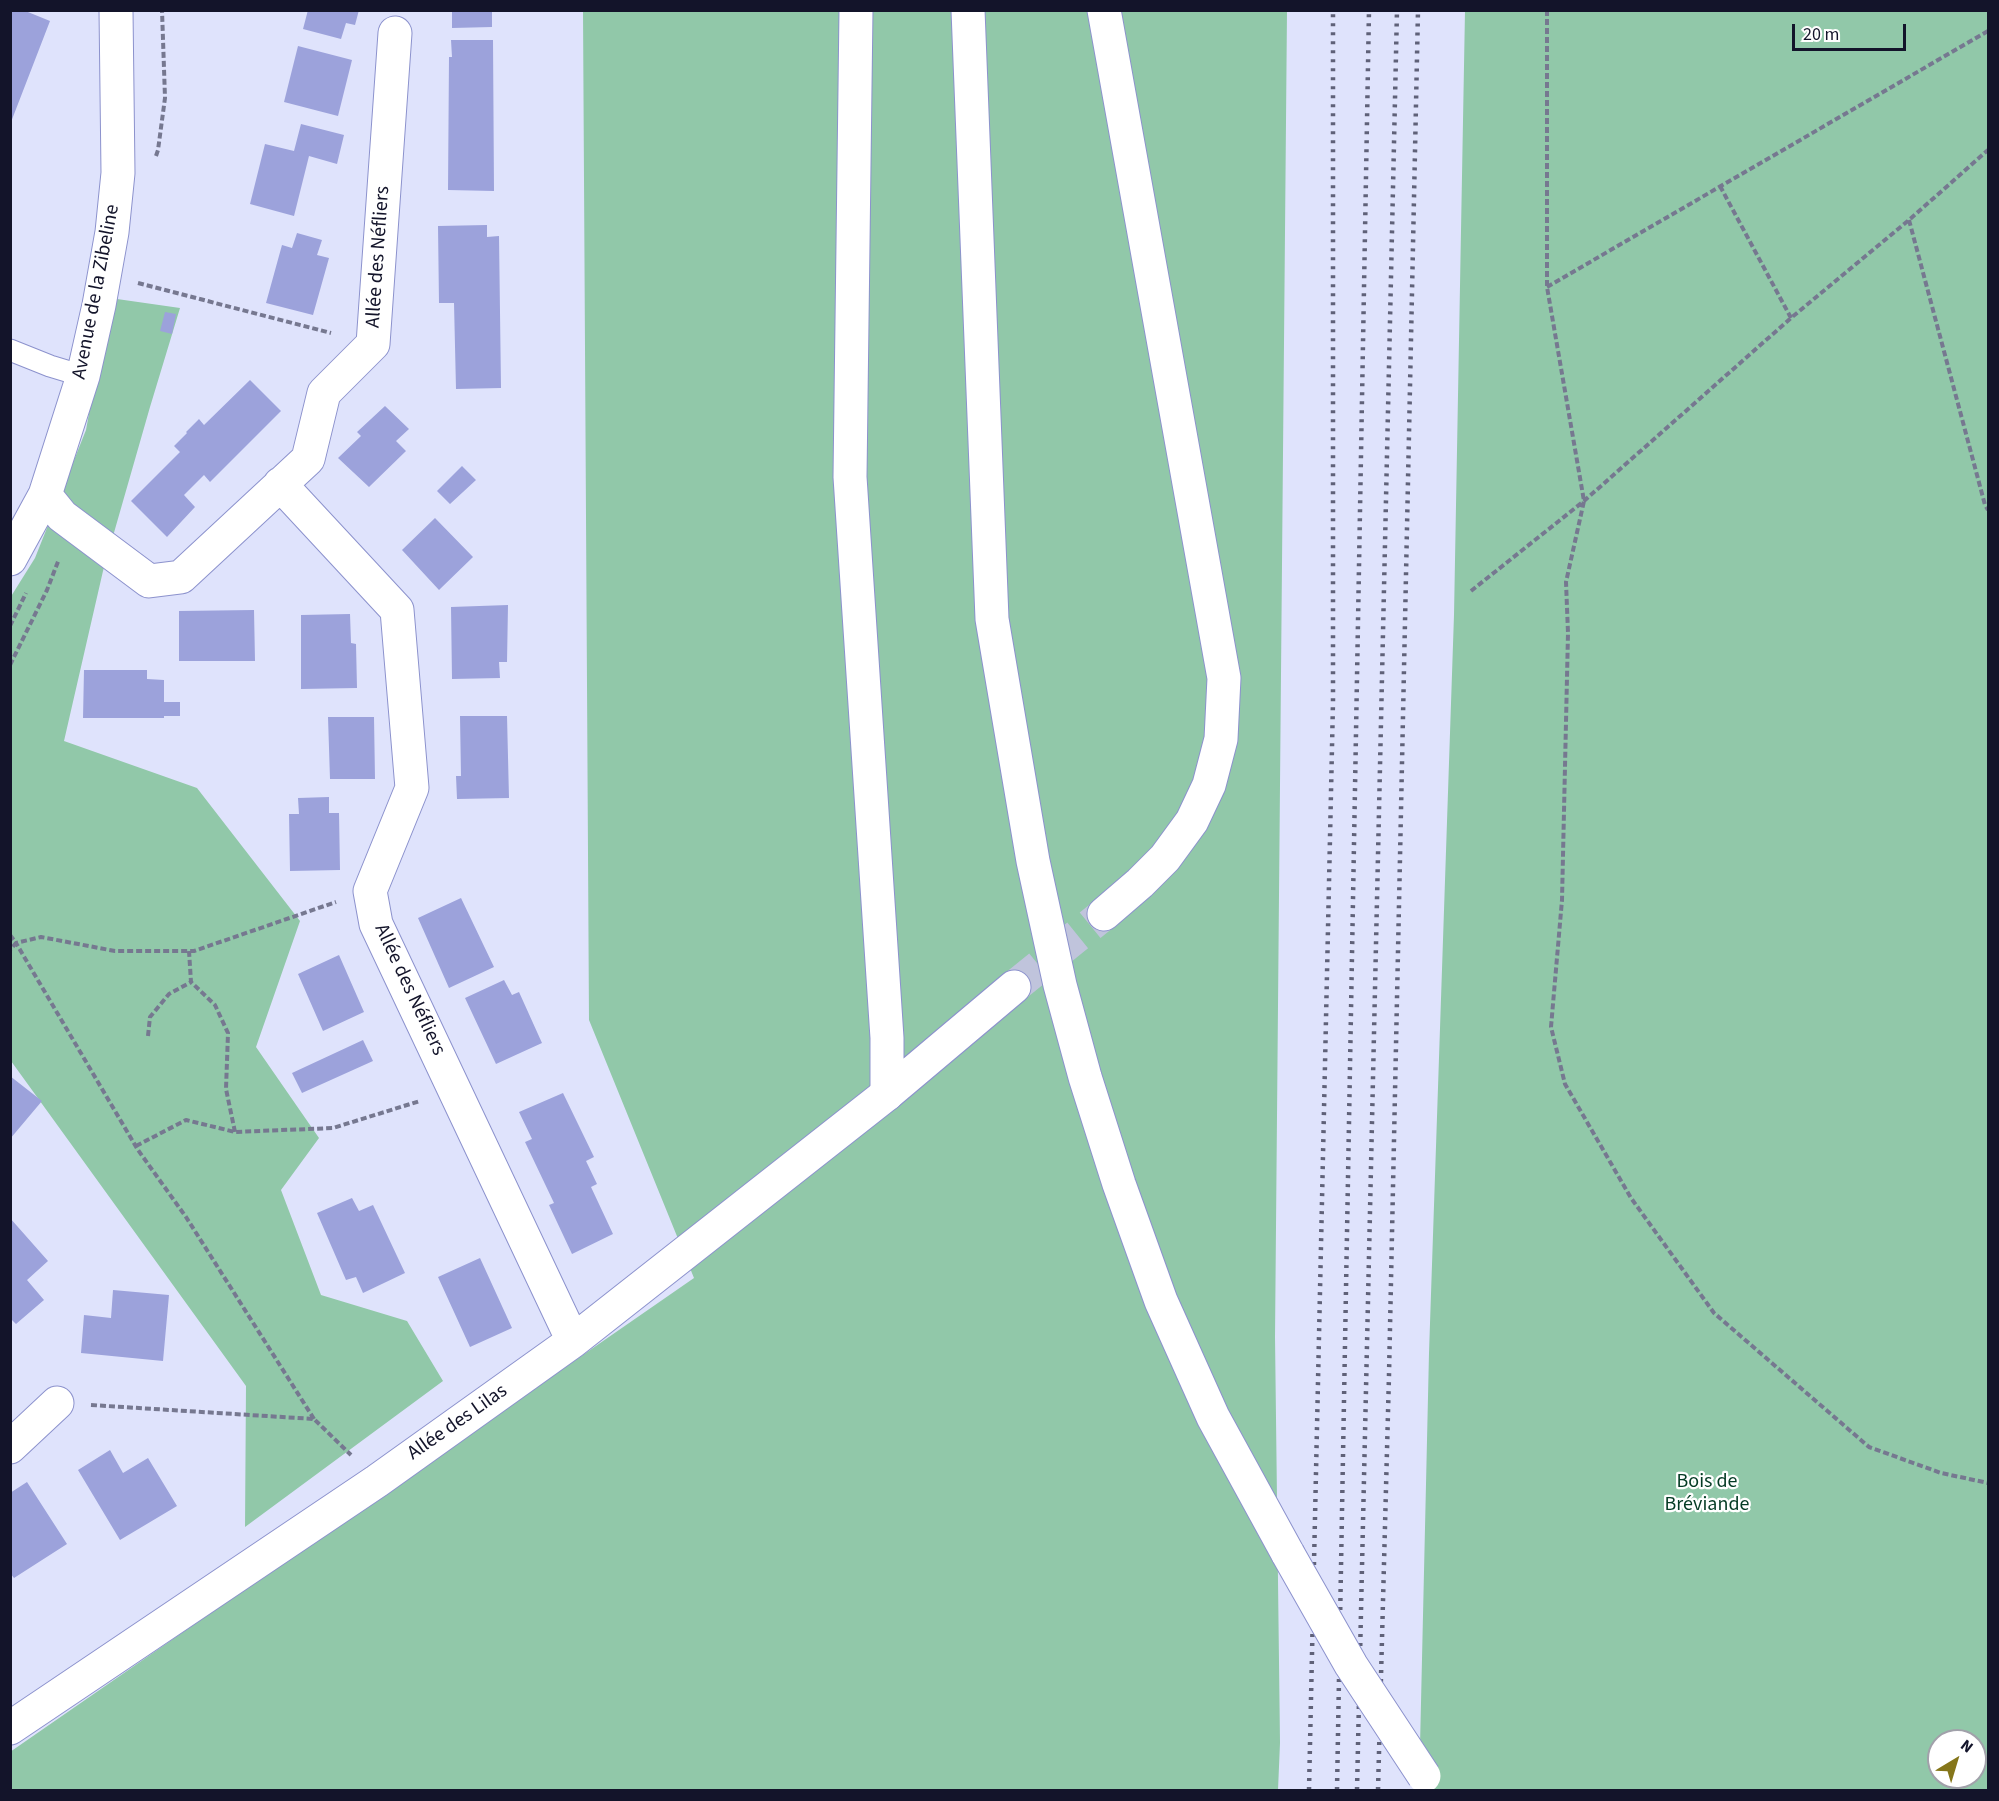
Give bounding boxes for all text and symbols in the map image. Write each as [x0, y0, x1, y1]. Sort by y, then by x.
scale bar [1795, 12, 1909, 50]
text: 20 m [1803, 22, 1839, 47]
street label: Allée des Néfliers [362, 185, 396, 329]
street label: Avenue de la Zibeline [68, 203, 126, 381]
street label: Allée des Néfliers [368, 921, 450, 1059]
street label: Allée des Lilas [403, 1380, 513, 1466]
park label: Bois de Bréviande [1665, 1471, 1749, 1518]
north arrow [1927, 1729, 1987, 1789]
text: N [1956, 1734, 1978, 1758]

